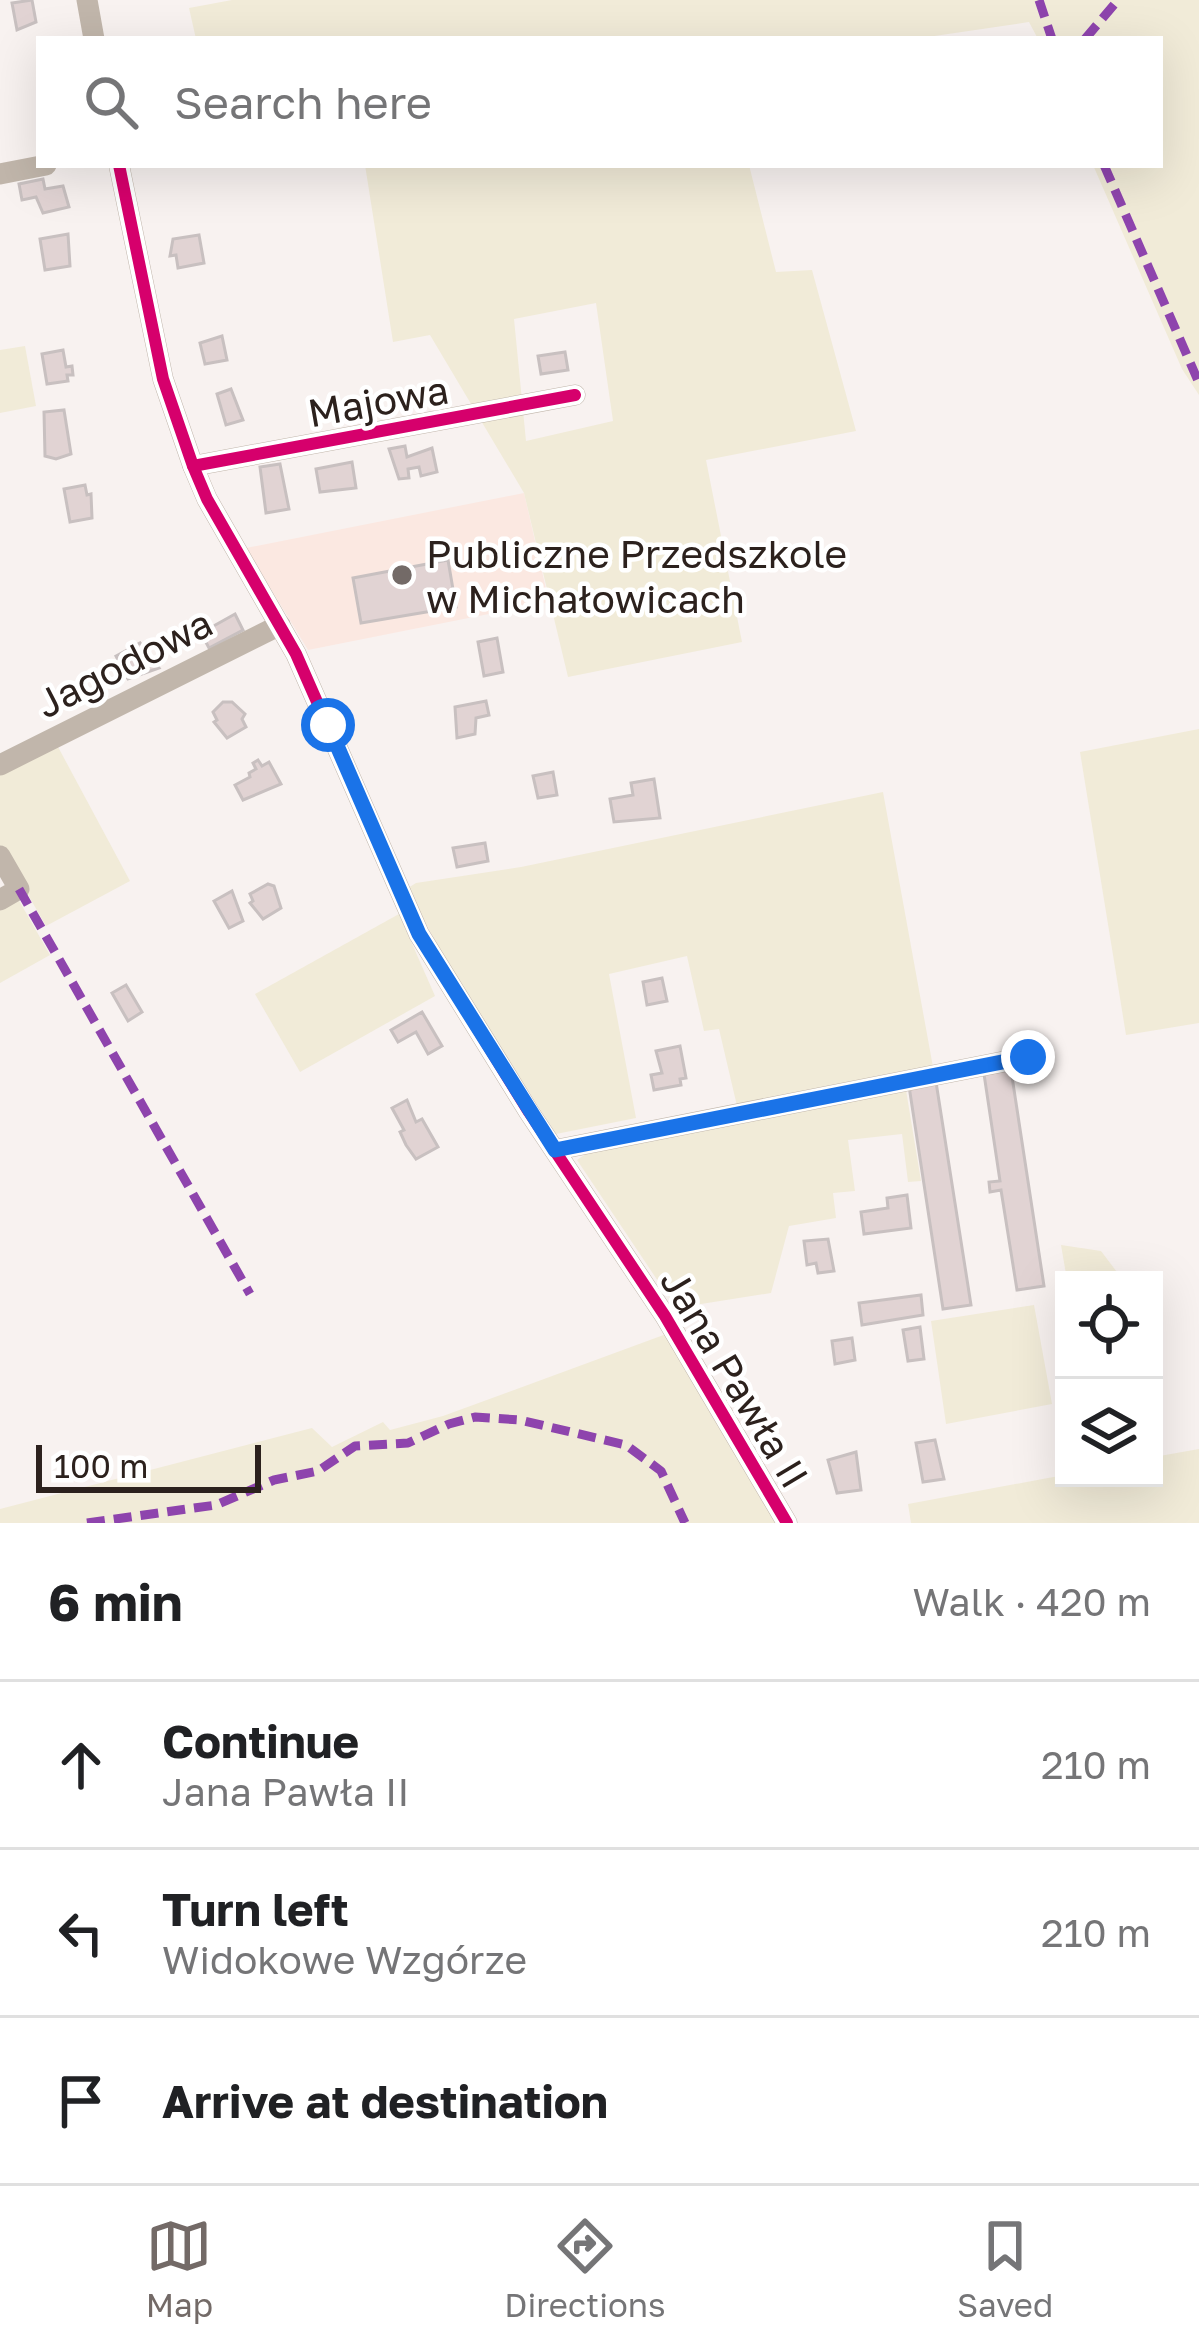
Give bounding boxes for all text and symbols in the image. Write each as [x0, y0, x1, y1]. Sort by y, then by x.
search box [36, 36, 1163, 168]
icon: search [78, 69, 144, 135]
text: Search here [174, 75, 432, 129]
street label: Majowa [304, 366, 452, 436]
place label: Publiczne Przedszkole w Michałowicach [426, 530, 847, 622]
marker: Publiczne Przedszkole w Michałowicach [389, 562, 415, 588]
street label: Jagodowa [28, 599, 220, 727]
route start [301, 698, 355, 752]
route end [1001, 1030, 1055, 1084]
street label: Jana Pawła II [651, 1260, 819, 1496]
map controls [1055, 1271, 1163, 1487]
button: locate [1055, 1271, 1163, 1379]
button: layers [1055, 1379, 1163, 1487]
scale bar [36, 1439, 261, 1492]
text: 100 m [54, 1446, 148, 1485]
text: 6 min [48, 1571, 183, 1632]
text: Walk · 420 m [913, 1578, 1151, 1625]
text: Continue [162, 1714, 359, 1768]
icon: ahead [48, 1732, 114, 1798]
text: 210 m [1041, 1741, 1151, 1788]
text: Jana Pawła II [162, 1768, 409, 1815]
text: Turn left [162, 1882, 349, 1936]
icon: left [48, 1900, 114, 1966]
text: 210 m [1041, 1909, 1151, 1956]
text: Widokowe Wzgórze [162, 1936, 527, 1983]
icon: arrive [48, 2068, 114, 2134]
text: Arrive at destination [162, 2074, 608, 2128]
tab: Map [146, 2213, 213, 2324]
tab: Directions [504, 2213, 666, 2324]
tab: Saved [957, 2213, 1053, 2324]

